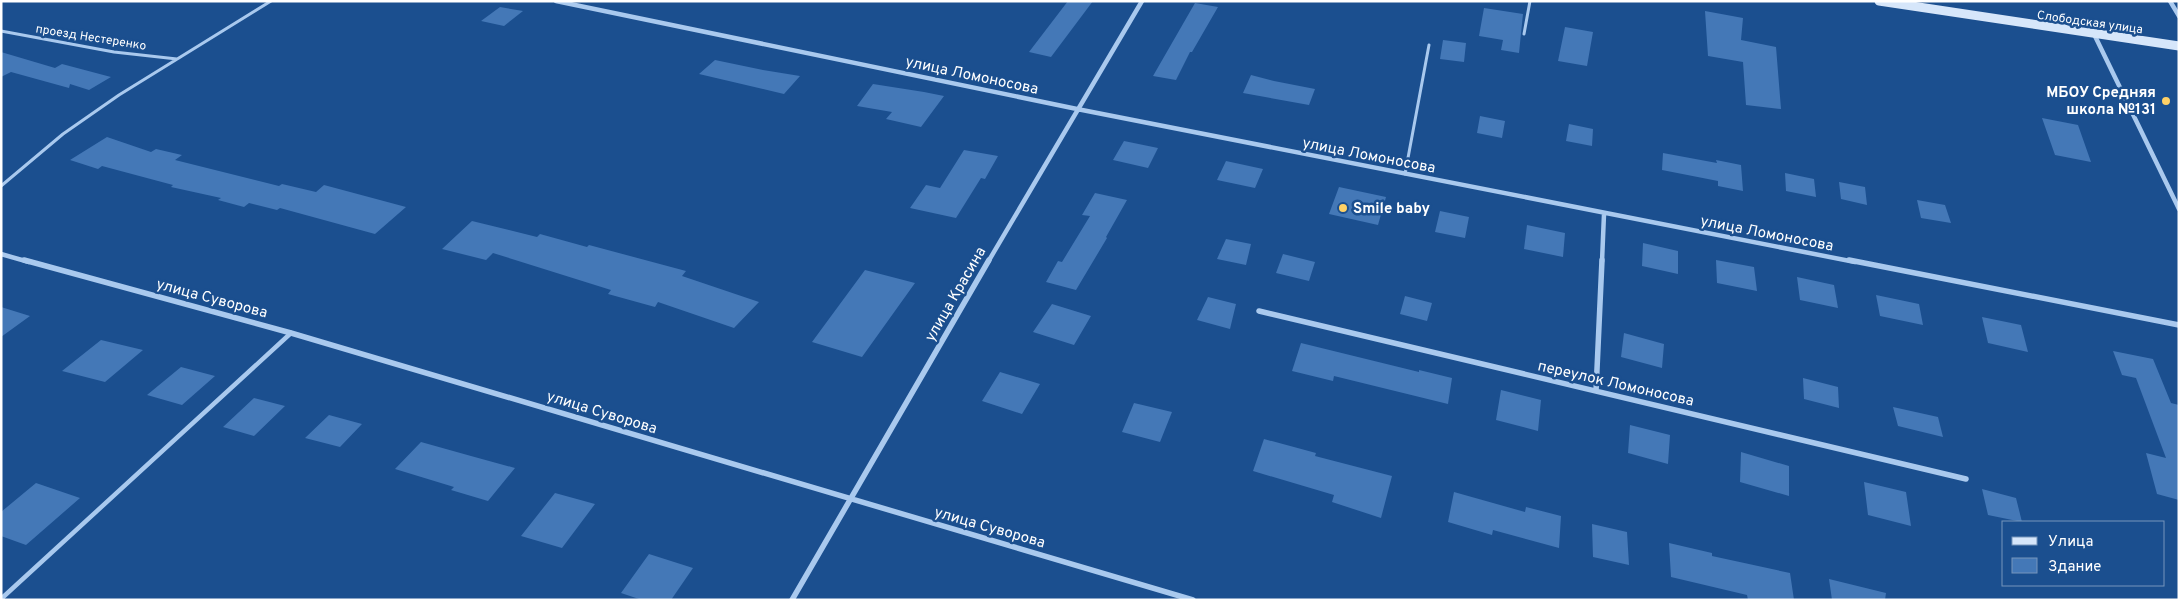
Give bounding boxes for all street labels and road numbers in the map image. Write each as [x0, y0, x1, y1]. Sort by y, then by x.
street label: Слободская улица [2036, 8, 2144, 38]
street label: проезд Нестеренко [34, 21, 148, 55]
street label: улица Ломоносова [904, 53, 1040, 100]
street label: улица Ломоносова [1300, 134, 1437, 179]
street label: улица Ломоносова [1698, 212, 1835, 257]
street label: улица Красина [921, 244, 991, 346]
street label: улица Суворова [154, 275, 269, 323]
street label: переулок Ломоносова [1536, 357, 1696, 412]
street label: улица Суворова [544, 388, 659, 439]
street label: улица Суворова [932, 504, 1047, 553]

